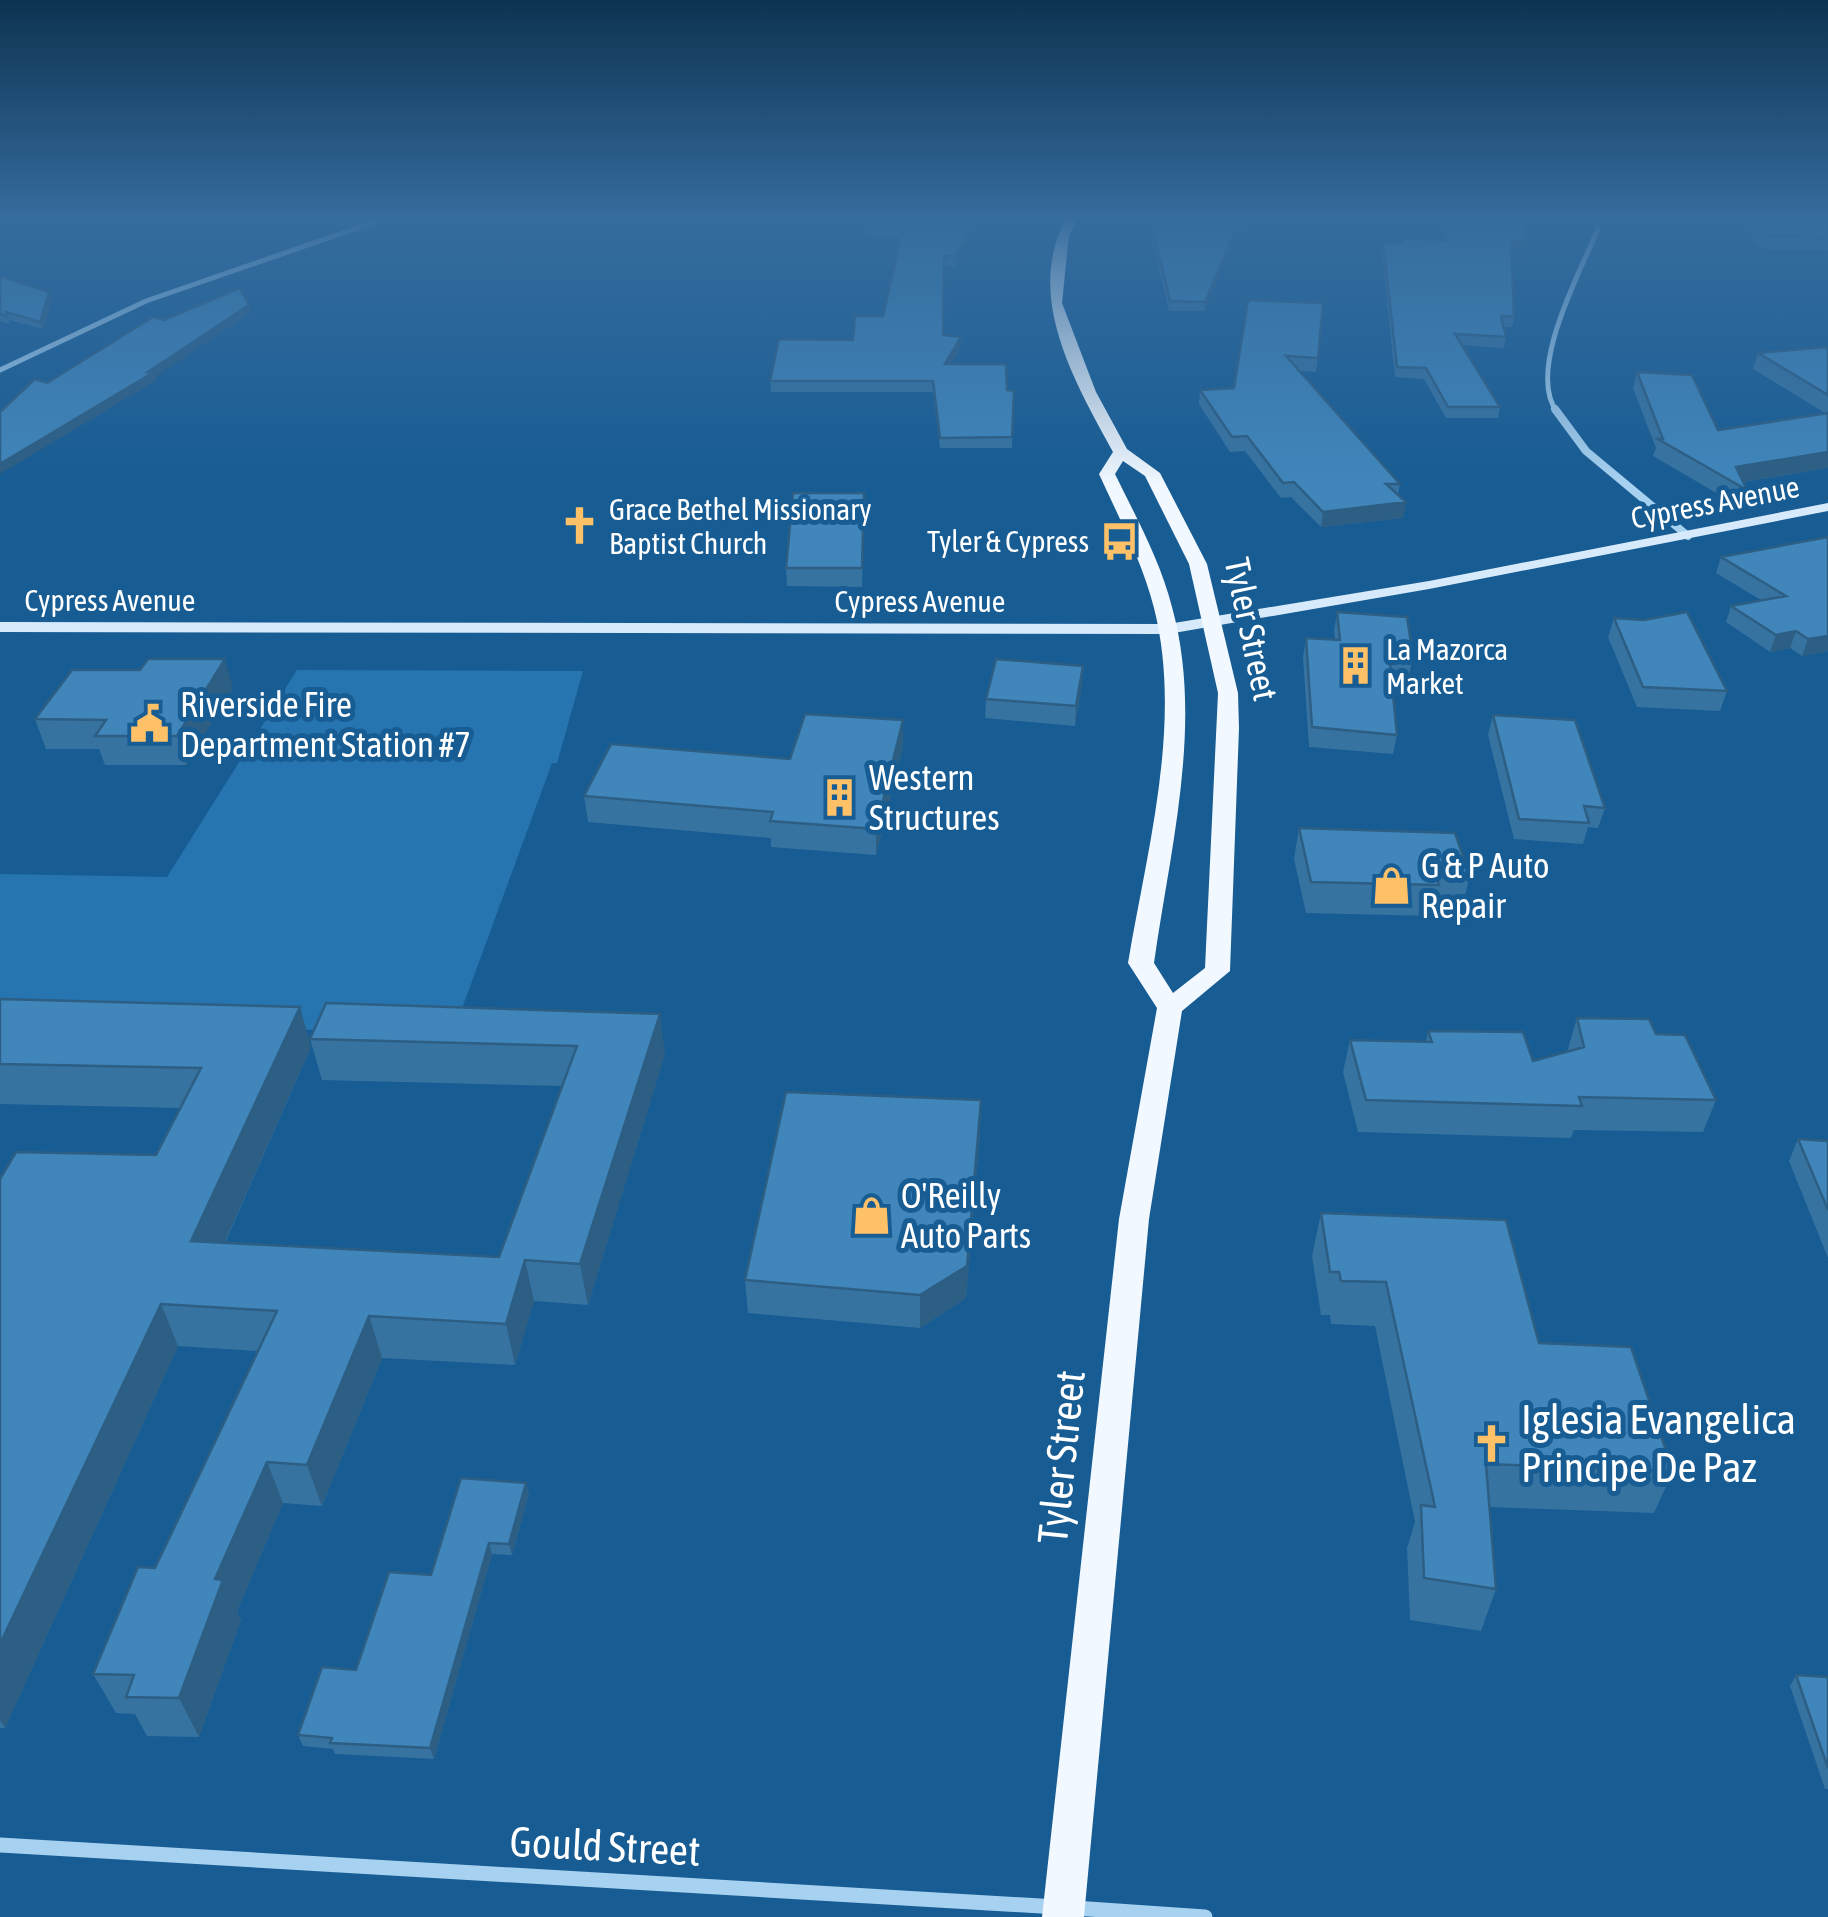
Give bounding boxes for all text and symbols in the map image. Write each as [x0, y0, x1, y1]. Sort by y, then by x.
street label: Cypress Avenue [1628, 469, 1802, 535]
place label: Grace Bethel Missionary Baptist Church [609, 492, 872, 560]
church icon: Grace Bethel Missionary Baptist Church [558, 505, 600, 547]
bus stop icon: Tyler & Cypress [1098, 520, 1140, 562]
place label: Tyler & Cypress [927, 524, 1089, 558]
street label: Tyler Street [1217, 554, 1287, 704]
street label: Cypress Avenue [25, 583, 195, 617]
street label: Cypress Avenue [835, 584, 1005, 618]
place label: La Mazorca Market [1386, 632, 1508, 700]
building icon: La Mazorca Market [1335, 645, 1377, 687]
place label: Riverside Fire Department Station #7 [180, 684, 471, 764]
public building icon: Riverside Fire Department Station #7 [129, 703, 171, 745]
place label: Western Structures [869, 757, 1000, 837]
building icon: Western Structures [818, 776, 860, 818]
place label: G & P Auto Repair [1421, 845, 1550, 925]
shop icon: G & P Auto Repair [1370, 864, 1412, 906]
place label: O'Reilly Auto Parts [901, 1175, 1031, 1255]
shop icon: O'Reilly Auto Parts [850, 1194, 892, 1236]
street label: Tyler Street [1028, 1368, 1094, 1546]
place label: Iglesia Evangelica Principe De Paz [1521, 1395, 1796, 1491]
church icon: Iglesia Evangelica Principe De Paz [1470, 1422, 1512, 1464]
street label: Gould Street [508, 1817, 702, 1875]

